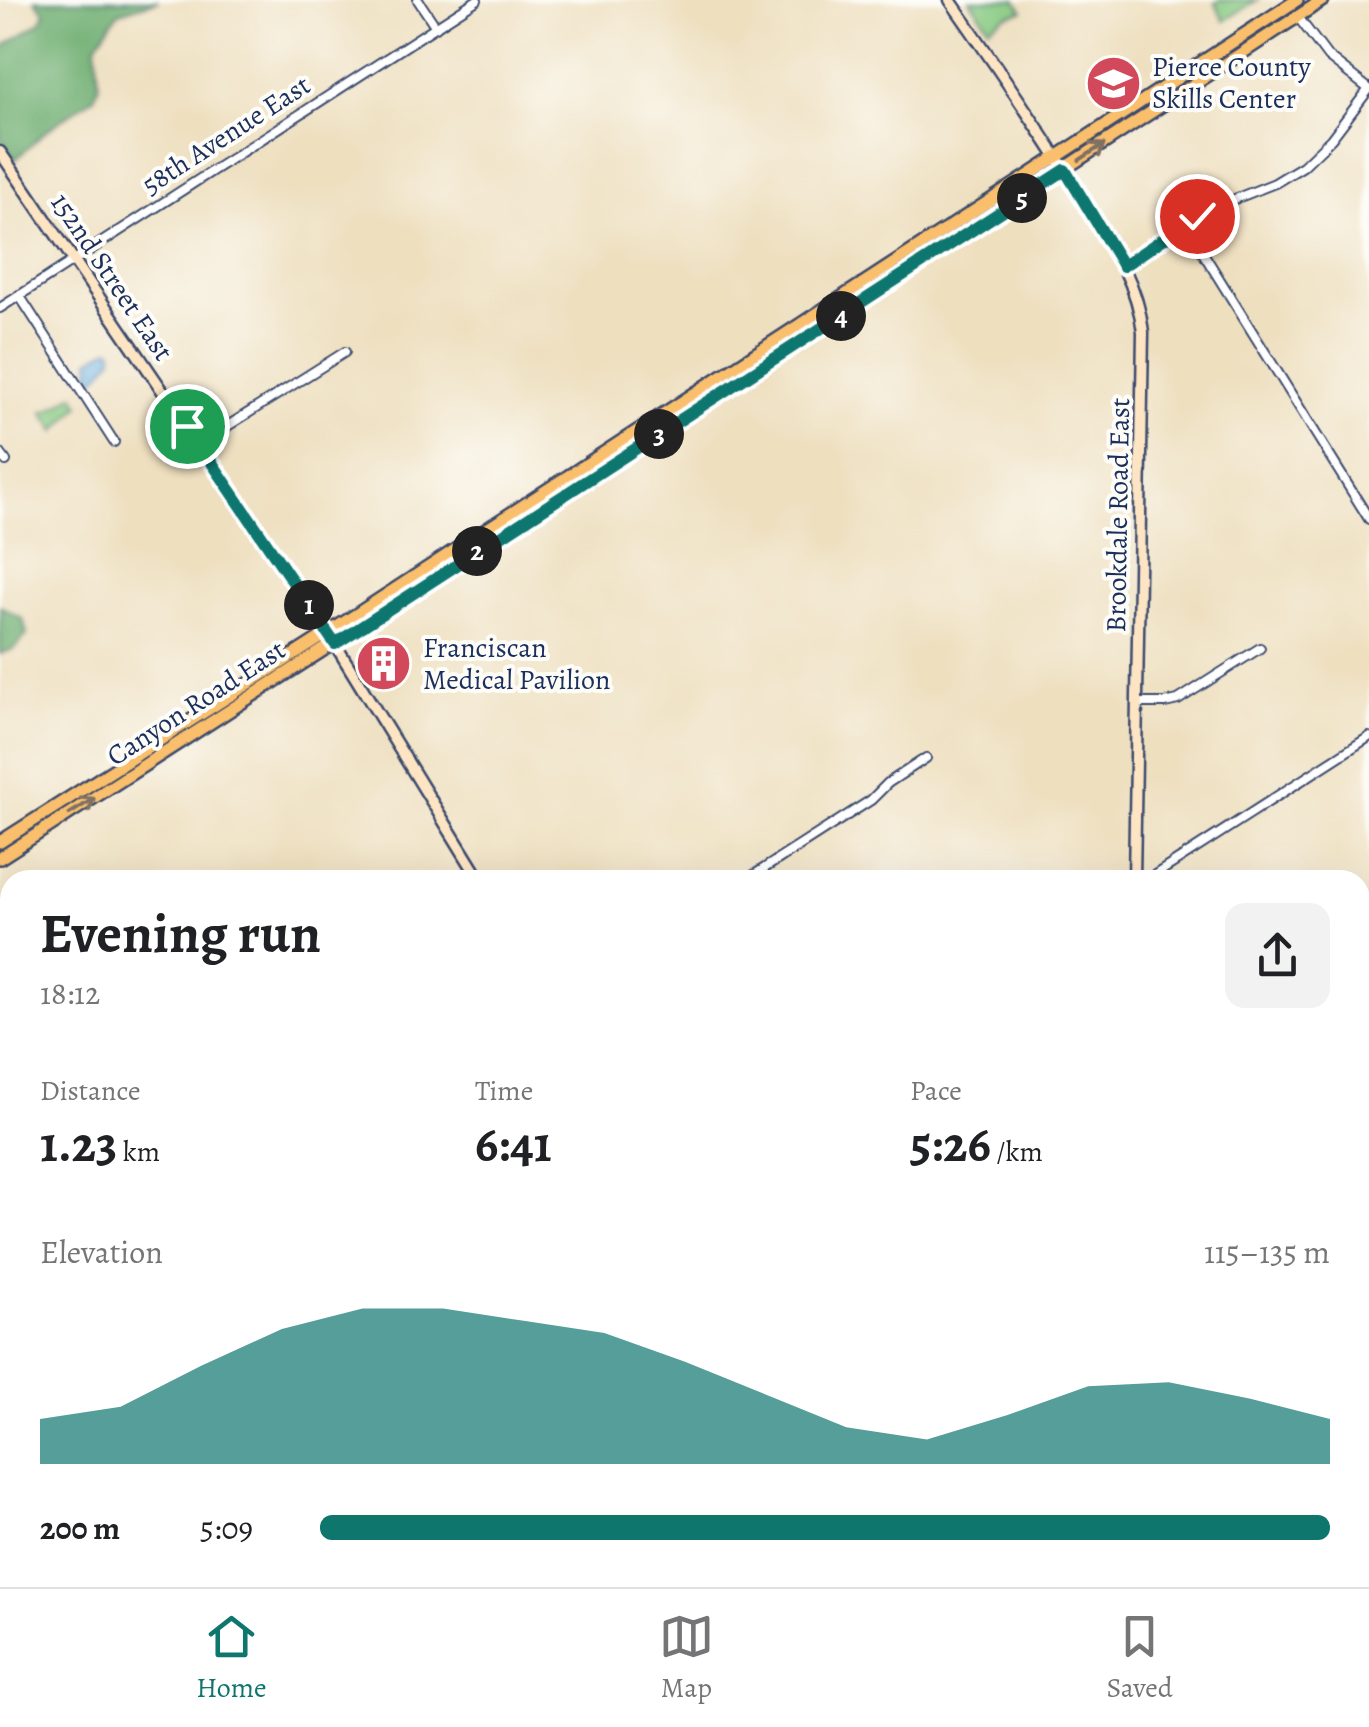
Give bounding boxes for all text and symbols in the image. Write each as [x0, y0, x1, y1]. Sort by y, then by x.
place label: Pierce County Skills Center [1152, 48, 1311, 118]
school or university icon: Pierce County Skills Center [1083, 53, 1143, 113]
street label: 58th Avenue East [134, 66, 318, 204]
one-way arrow [1077, 142, 1105, 163]
pin: 5 [997, 173, 1047, 223]
pin [1155, 174, 1240, 259]
text: 5 [1016, 179, 1028, 217]
street label: 152nd Street East [42, 186, 182, 368]
icon: check [1170, 189, 1225, 244]
pin: 4 [816, 291, 866, 341]
text: 4 [834, 297, 848, 335]
pin [145, 384, 230, 469]
street label: Brookdale Road East [1097, 397, 1139, 633]
icon: arrive [160, 399, 215, 454]
pin: 3 [634, 409, 684, 459]
text: 3 [653, 415, 665, 453]
pin: 2 [452, 526, 502, 576]
text: 2 [470, 532, 484, 570]
pin: 1 [284, 580, 334, 630]
text: 1 [304, 586, 314, 624]
place label: Franciscan Medical Pavilion [423, 629, 610, 699]
street label: Canyon Road East [99, 631, 293, 775]
building icon: Franciscan Medical Pavilion [354, 634, 414, 694]
one-way arrow [68, 796, 96, 816]
text: Evening run [40, 896, 321, 971]
button: share [1225, 903, 1330, 1008]
text: 18:12 [40, 971, 100, 1015]
text: Distance [40, 1072, 140, 1110]
text: Time [475, 1072, 533, 1110]
text: Pace [910, 1072, 962, 1110]
text: 1.23 [40, 1110, 117, 1178]
text: 6:41 [475, 1110, 552, 1178]
text: 5:26 [910, 1110, 991, 1178]
text: km [117, 1133, 160, 1171]
text: /km [991, 1133, 1043, 1171]
text: Elevation [40, 1230, 163, 1274]
text: 115–135 m [1204, 1230, 1330, 1274]
text: 200 m [40, 1506, 120, 1550]
text: 5:09 [200, 1506, 253, 1550]
tab: Home [196, 1609, 267, 1707]
tab: Map [659, 1609, 714, 1707]
tab: Saved [1106, 1609, 1173, 1707]

